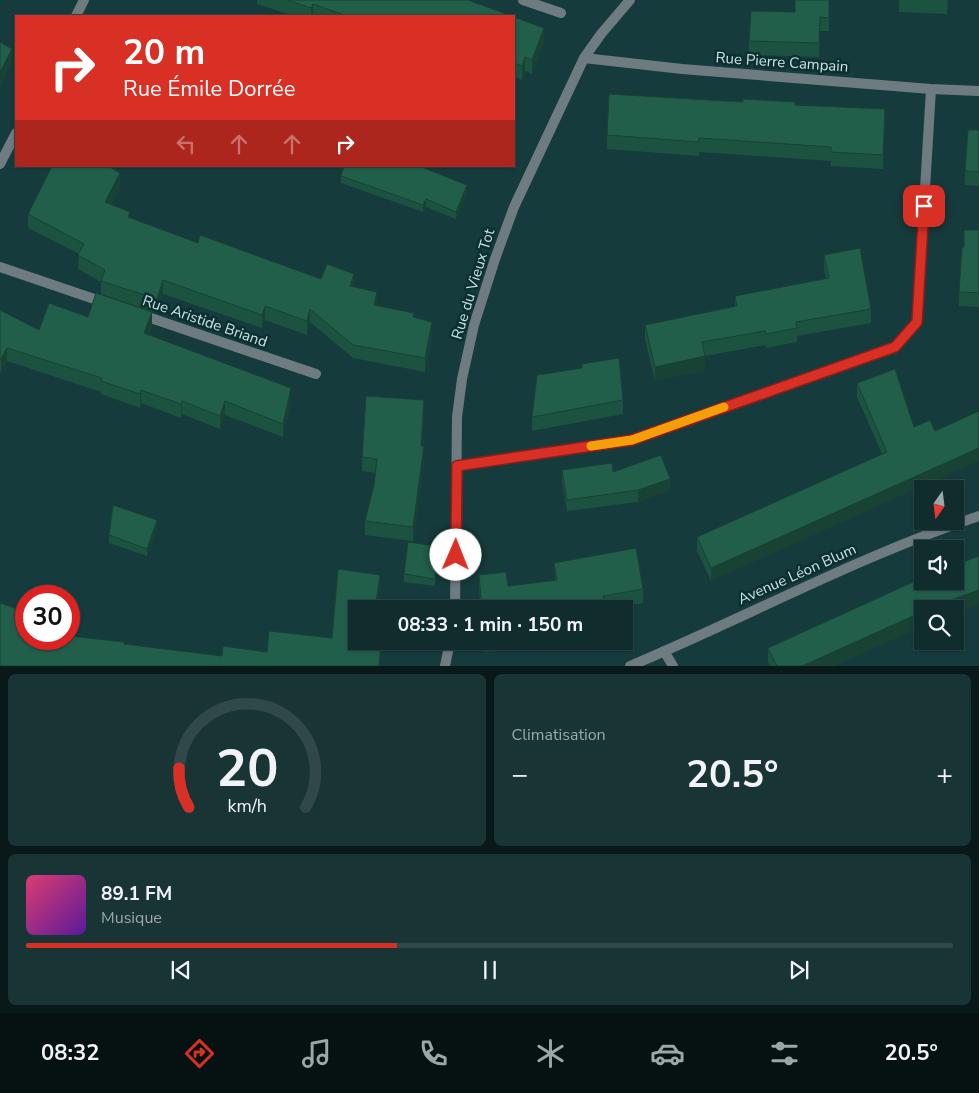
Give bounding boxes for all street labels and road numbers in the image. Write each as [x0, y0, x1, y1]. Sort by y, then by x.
street label: Rue Pierre Campain [715, 47, 849, 77]
street label: Rue du Vieux Tot [447, 226, 500, 342]
street label: Rue Aristide Briand [140, 290, 270, 352]
street label: Avenue Léon Blum [735, 539, 859, 609]

